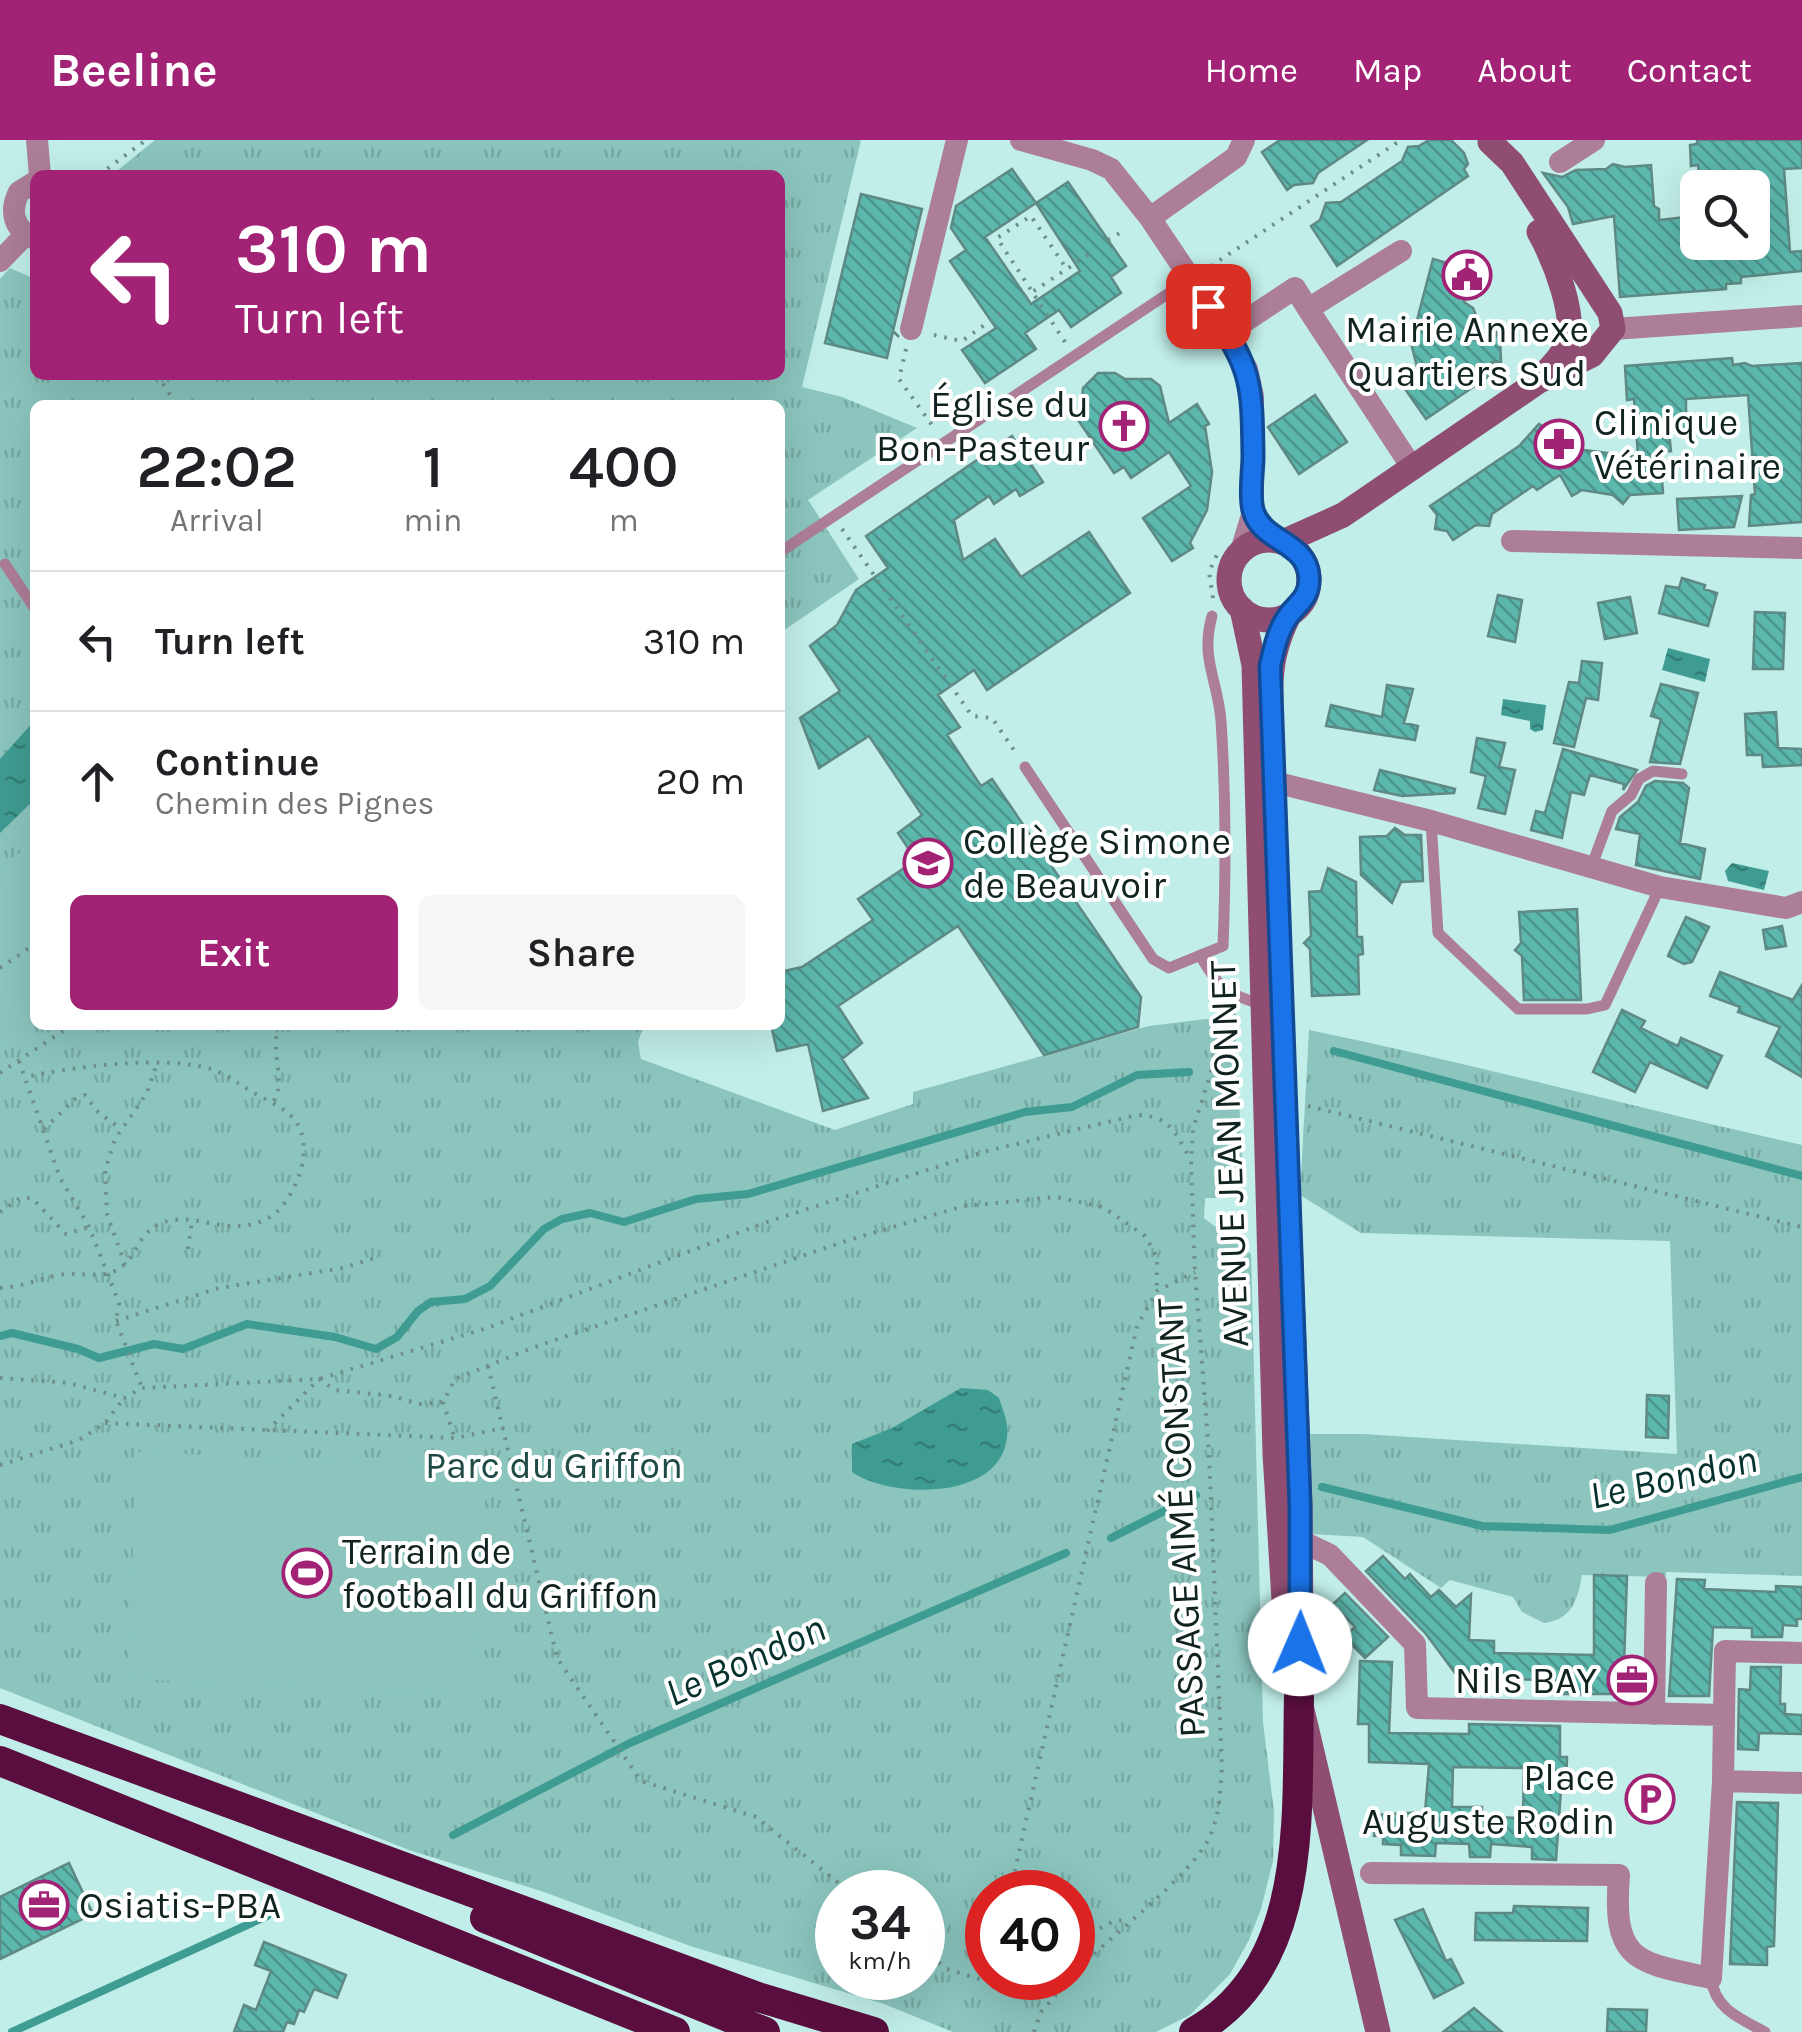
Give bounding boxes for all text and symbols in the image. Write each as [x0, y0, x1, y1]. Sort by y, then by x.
text: Beeline [50, 42, 218, 98]
text: Home [1205, 50, 1298, 91]
text: Map [1353, 50, 1422, 91]
text: About [1477, 50, 1572, 91]
text: Contact [1627, 50, 1752, 91]
map controls [1680, 170, 1770, 260]
button: search [1680, 170, 1770, 260]
text: 310 m [235, 208, 432, 290]
icon: left [70, 210, 200, 340]
public building icon: Mairie Annexe Quartiers Sud [1441, 249, 1493, 301]
pin [1166, 264, 1251, 349]
icon: arrive [1181, 279, 1236, 334]
text: Turn left [235, 292, 404, 344]
place label: Mairie Annexe Quartiers Sud [1345, 307, 1589, 396]
place label: Église du Bon-Pasteur [876, 381, 1089, 471]
church icon: Église du Bon-Pasteur [1098, 400, 1150, 452]
place label: Clinique Vétérinaire [1594, 400, 1781, 489]
pharmacy icon: Clinique Vétérinaire [1533, 418, 1585, 470]
text: 22:02 [136, 432, 297, 502]
text: 1 [422, 432, 443, 502]
text: 400 [569, 432, 679, 502]
text: Arrival [170, 502, 264, 539]
text: min [403, 502, 462, 539]
text: m [609, 502, 639, 539]
icon: left [70, 614, 125, 669]
text: Turn left [155, 619, 305, 664]
text: 310 m [643, 619, 745, 664]
text: Continue [155, 740, 319, 785]
icon: ahead [70, 754, 125, 809]
text: 20 m [656, 759, 745, 804]
text: Chemin des Pignes [155, 785, 434, 822]
place label: Collège Simone de Beauvoir [963, 819, 1231, 908]
school or university icon: Collège Simone de Beauvoir [902, 837, 954, 889]
button: Exit [70, 895, 398, 1010]
button: Share [418, 895, 745, 1010]
street label: AVENUE JEAN MONNET [1200, 960, 1258, 1348]
street label: PASSAGE AIMÉ CONSTANT [1146, 1297, 1215, 1739]
water label: Le Bondon [1585, 1435, 1761, 1519]
park label: Parc du Griffon [425, 1443, 683, 1488]
place label: Terrain de football du Griffon [342, 1529, 658, 1618]
sports icon: Terrain de football du Griffon [281, 1547, 333, 1599]
position arrow [1248, 1592, 1352, 1696]
water label: Le Bondon [658, 1604, 832, 1716]
office icon: Nils BAY [1606, 1654, 1658, 1706]
place label: Nils BAY [1455, 1658, 1597, 1703]
place label: Place Auguste Rodin [1362, 1755, 1615, 1844]
parking icon: Place Auguste Rodin [1624, 1773, 1676, 1825]
speed limit sign: 40 [965, 1870, 1095, 2000]
office icon: Osiatis-PBA [18, 1879, 70, 1931]
place label: Osiatis-PBA [79, 1883, 281, 1928]
text: 34 [850, 1893, 910, 1952]
text: km/h [848, 1946, 912, 1975]

